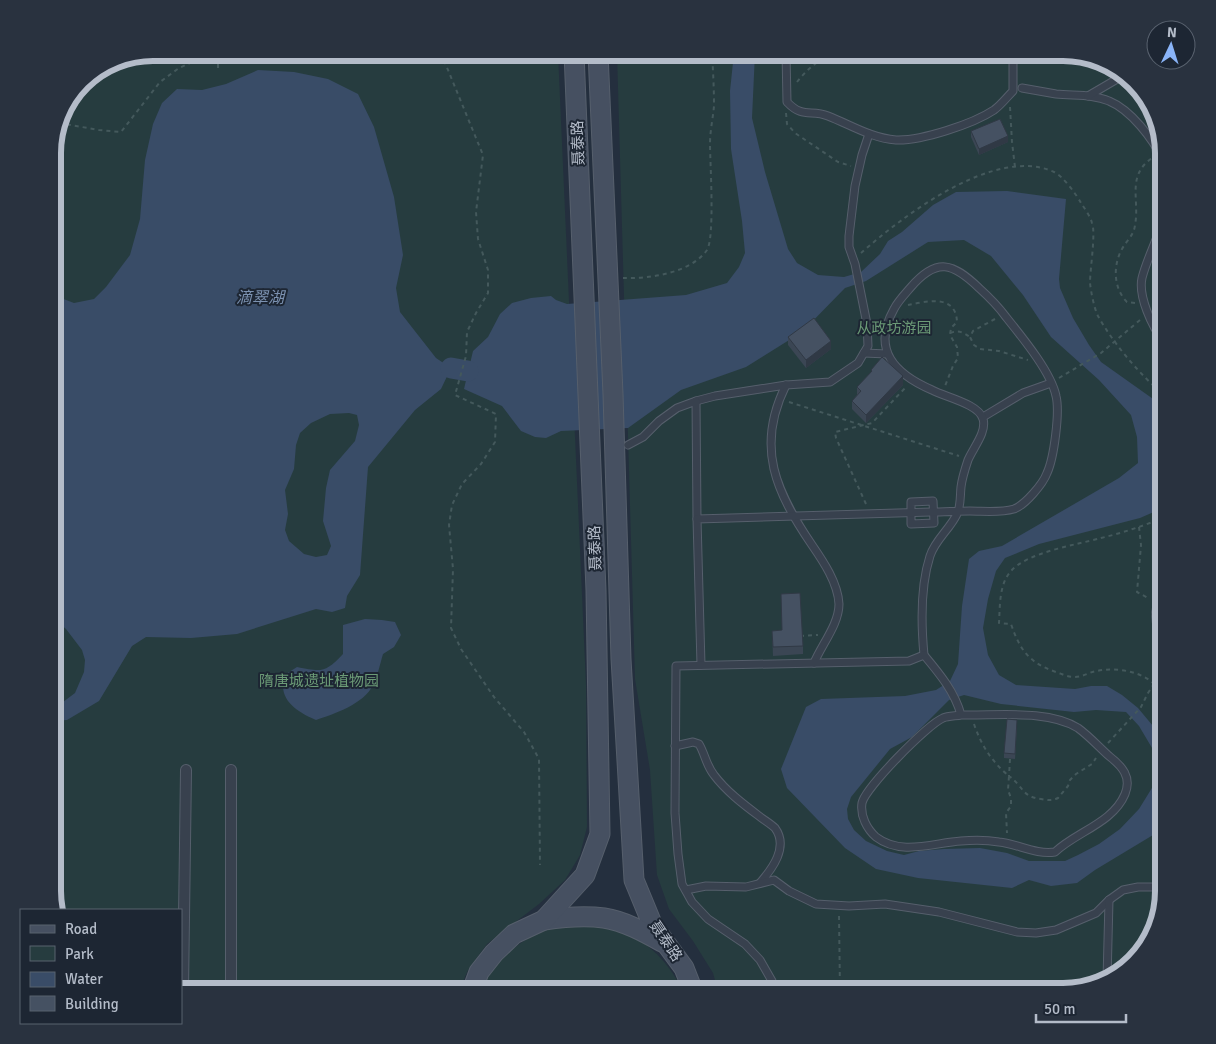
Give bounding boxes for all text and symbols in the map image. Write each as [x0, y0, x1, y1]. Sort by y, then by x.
north arrow [1146, 20, 1196, 70]
text: N [1166, 24, 1177, 41]
street label: 聂泰路 [568, 120, 588, 166]
water label: 滴翠湖 [236, 288, 287, 308]
park label: 从政坊游园 [856, 319, 932, 337]
street label: 聂泰路 [585, 525, 605, 571]
park label: 隋唐城遗址植物园 [259, 672, 379, 690]
legend [20, 909, 182, 1024]
street label: 聂泰路 [646, 917, 686, 965]
text: Road [65, 920, 97, 938]
text: Park [65, 945, 94, 963]
text: Water [65, 970, 103, 988]
scale bar [1036, 992, 1126, 1024]
text: Building [65, 995, 119, 1013]
text: 50 m [1044, 1000, 1075, 1018]

